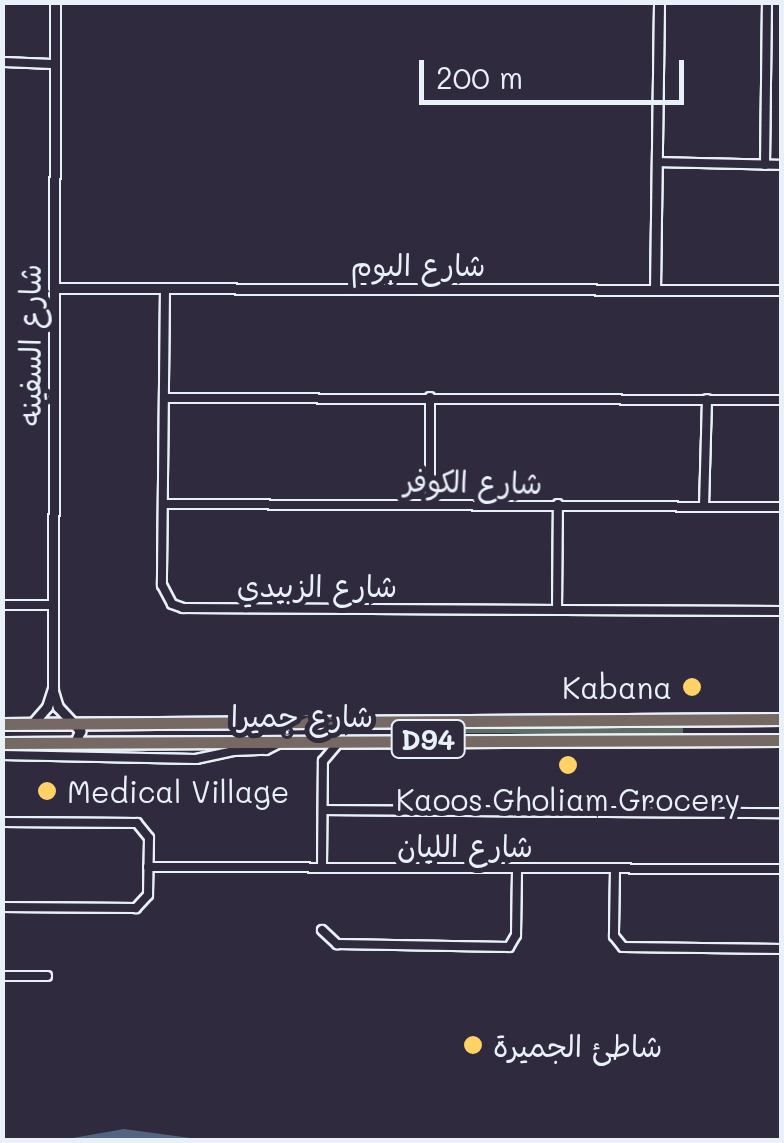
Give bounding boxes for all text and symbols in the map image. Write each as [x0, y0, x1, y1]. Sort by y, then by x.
scale bar [424, 40, 689, 102]
text: 200 m [436, 57, 523, 97]
street label: شارع البوم [350, 246, 486, 282]
street label: شارع السفينه [11, 264, 47, 426]
street label: شارع الكوفر [403, 462, 543, 500]
street label: شارع الزبيدي [237, 567, 397, 603]
place label: Kabana [562, 669, 672, 705]
marker: Kabana [681, 676, 703, 698]
street label: شارع جميرا [231, 697, 373, 733]
road number: D94 [390, 716, 466, 762]
marker: Kaoos Gholiam Grocery [557, 754, 579, 776]
place label: Medical Village [67, 773, 289, 809]
marker: Medical Village [36, 780, 58, 802]
place label: Kaoos Gholiam Grocery [396, 781, 740, 817]
street label: شارع الليان [397, 827, 533, 863]
place label: شاطئ الجميرة [493, 1027, 662, 1063]
marker: شاطئ الجميرة [462, 1034, 484, 1056]

